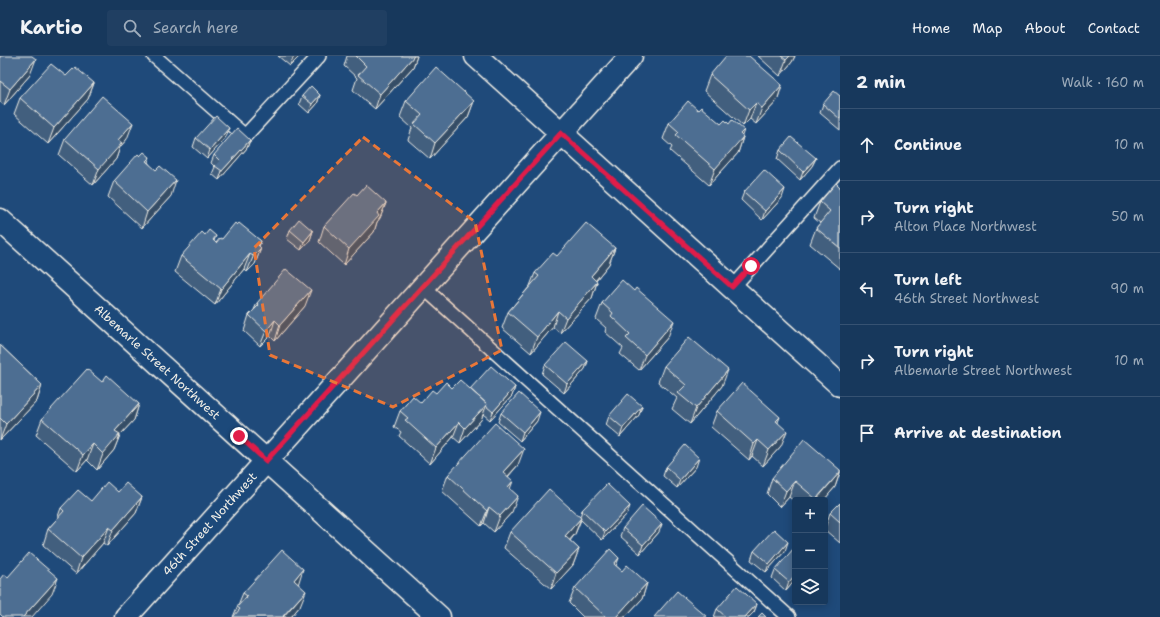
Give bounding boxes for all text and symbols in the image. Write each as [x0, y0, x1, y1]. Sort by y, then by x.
search box [107, 10, 387, 46]
text: Kartio [20, 15, 83, 40]
icon: search [121, 17, 143, 39]
text: Search here [153, 18, 239, 38]
text: Home [912, 19, 951, 37]
text: Map [973, 19, 1003, 37]
text: About [1025, 19, 1066, 37]
text: Contact [1088, 19, 1140, 37]
text: 2 min [856, 71, 906, 93]
text: Walk · 160 m [1062, 74, 1144, 91]
icon: ahead [856, 134, 878, 156]
text: Continue [894, 135, 962, 155]
text: 10 m [1114, 136, 1144, 153]
text: Turn right [894, 198, 974, 218]
icon: right [856, 206, 878, 228]
text: 50 m [1111, 208, 1144, 225]
text: Alton Place Northwest [894, 218, 1037, 235]
route start [742, 257, 760, 275]
text: Turn left [894, 270, 962, 290]
icon: left [856, 278, 878, 300]
text: 90 m [1110, 280, 1144, 297]
text: 46th Street Northwest [894, 290, 1039, 307]
street label: Albemarle Street Northwest [91, 301, 224, 423]
text: Turn right [894, 342, 974, 362]
icon: right [856, 350, 878, 372]
text: 10 m [1114, 352, 1144, 369]
text: Albemarle Street Northwest [894, 362, 1072, 379]
icon: arrive [856, 422, 878, 444]
text: Arrive at destination [894, 423, 1062, 443]
route end [230, 427, 248, 445]
street label: 46th Street Northwest [159, 469, 260, 579]
map controls [792, 497, 828, 605]
button: + [792, 497, 828, 533]
button: − [792, 533, 828, 569]
button: layers [792, 569, 828, 605]

